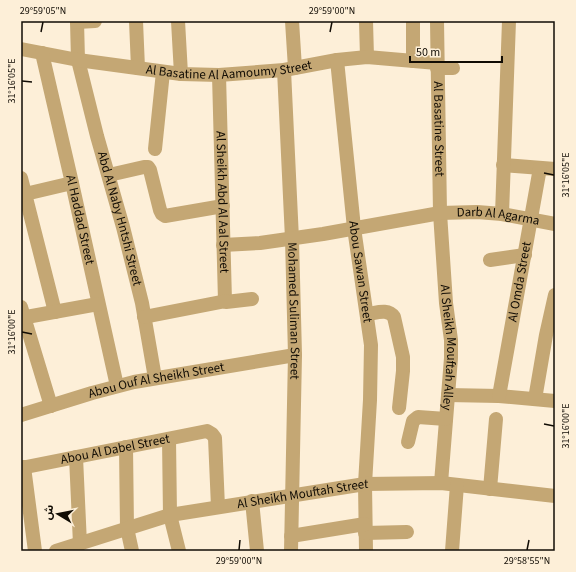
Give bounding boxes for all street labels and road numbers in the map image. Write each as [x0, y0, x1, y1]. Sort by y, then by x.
street label: Al Basatine Al Aamoumy Street [145, 56, 314, 84]
street label: Al Basatine Street [429, 81, 448, 177]
street label: Al Sheikh Abd Al Aal Street [211, 131, 233, 274]
street label: Abd Al Naby Hntshi Street [93, 149, 147, 288]
street label: Al Haddad Street [61, 173, 99, 267]
street label: Darb Al Agarma [456, 203, 541, 230]
street label: Abou Sawan Street [344, 220, 377, 324]
street label: Al Omda Street [503, 240, 536, 324]
street label: Mohamed Suliman Street [283, 242, 304, 380]
street label: Al Sheikh Mouftah Alley [436, 284, 460, 411]
street label: Abou Ouf Al Sheikh Street [86, 358, 226, 403]
street label: Abou Al Dabel Street [59, 430, 172, 469]
street label: Al Sheikh Mouftah Street [236, 475, 369, 513]

